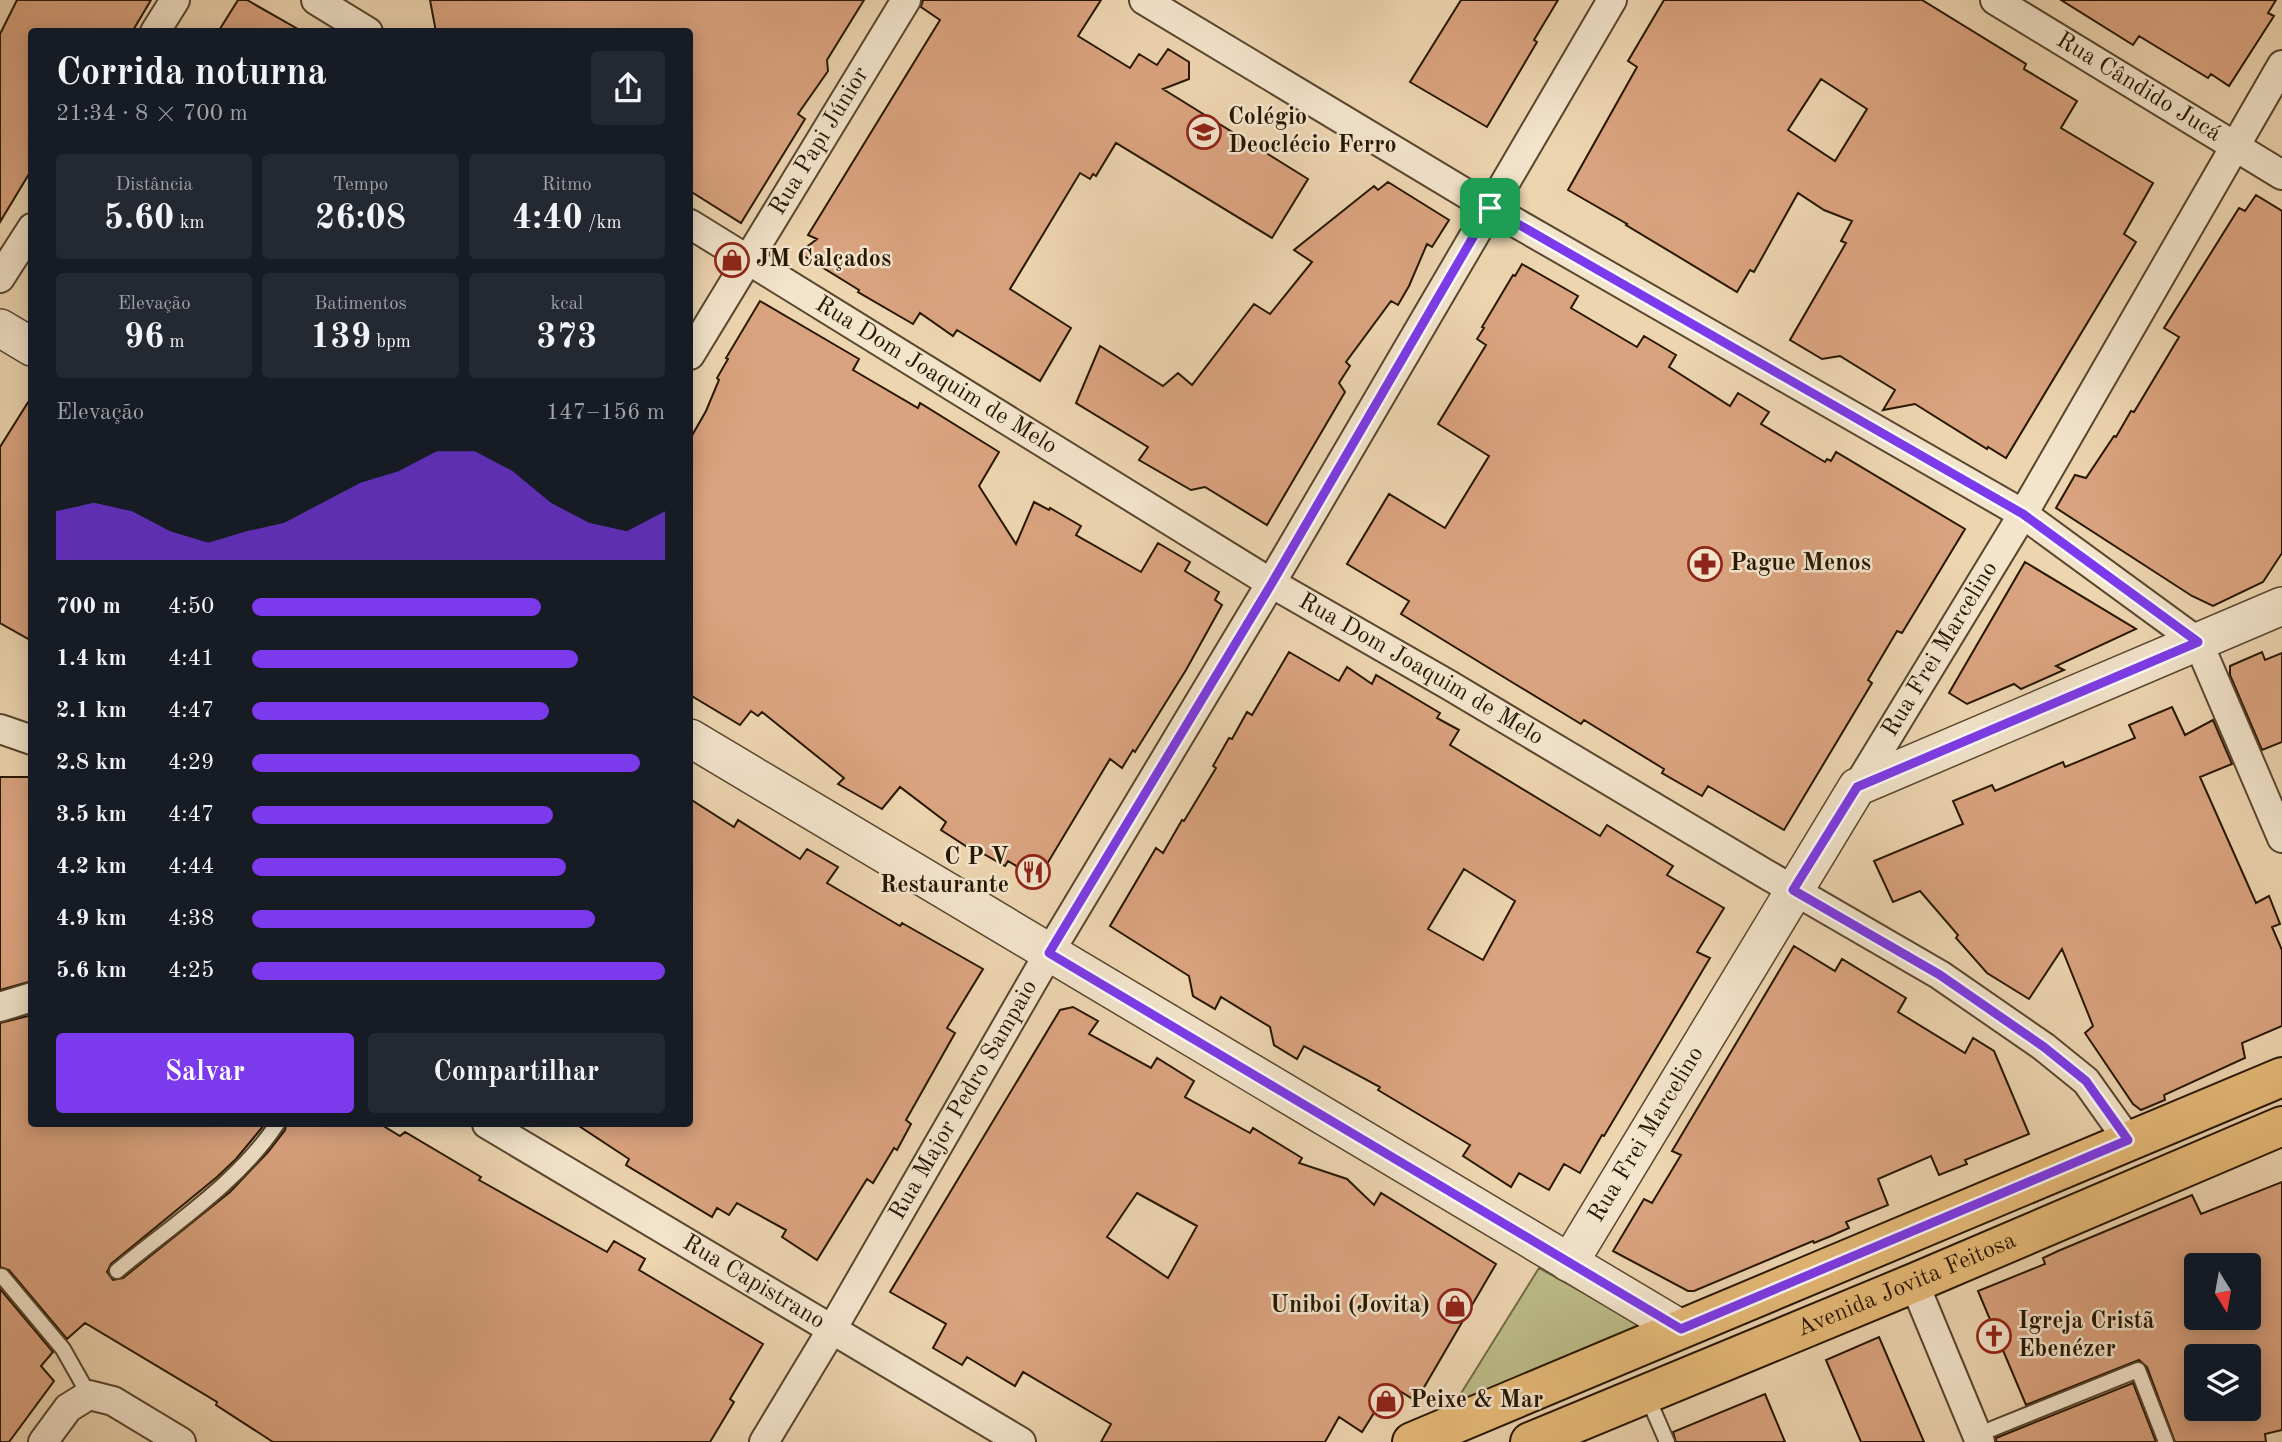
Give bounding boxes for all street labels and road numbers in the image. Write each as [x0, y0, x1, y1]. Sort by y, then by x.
street label: Rua Cândido Jucá [2052, 28, 2225, 147]
street label: Rua Papi Júnior [766, 63, 874, 220]
street label: Rua Dom Joaquim de Melo [811, 292, 1061, 459]
street label: Rua Frei Marcelino [1878, 558, 2003, 741]
street label: Rua Dom Joaquim de Melo [1294, 589, 1547, 750]
street label: Rua Major Pedro Sampaio [886, 976, 1043, 1224]
street label: Rua Frei Marcelino [1585, 1043, 1709, 1226]
street label: Avenida Jovita Feitosa [1794, 1229, 2020, 1342]
street label: Rua Capistrano [678, 1231, 829, 1334]

